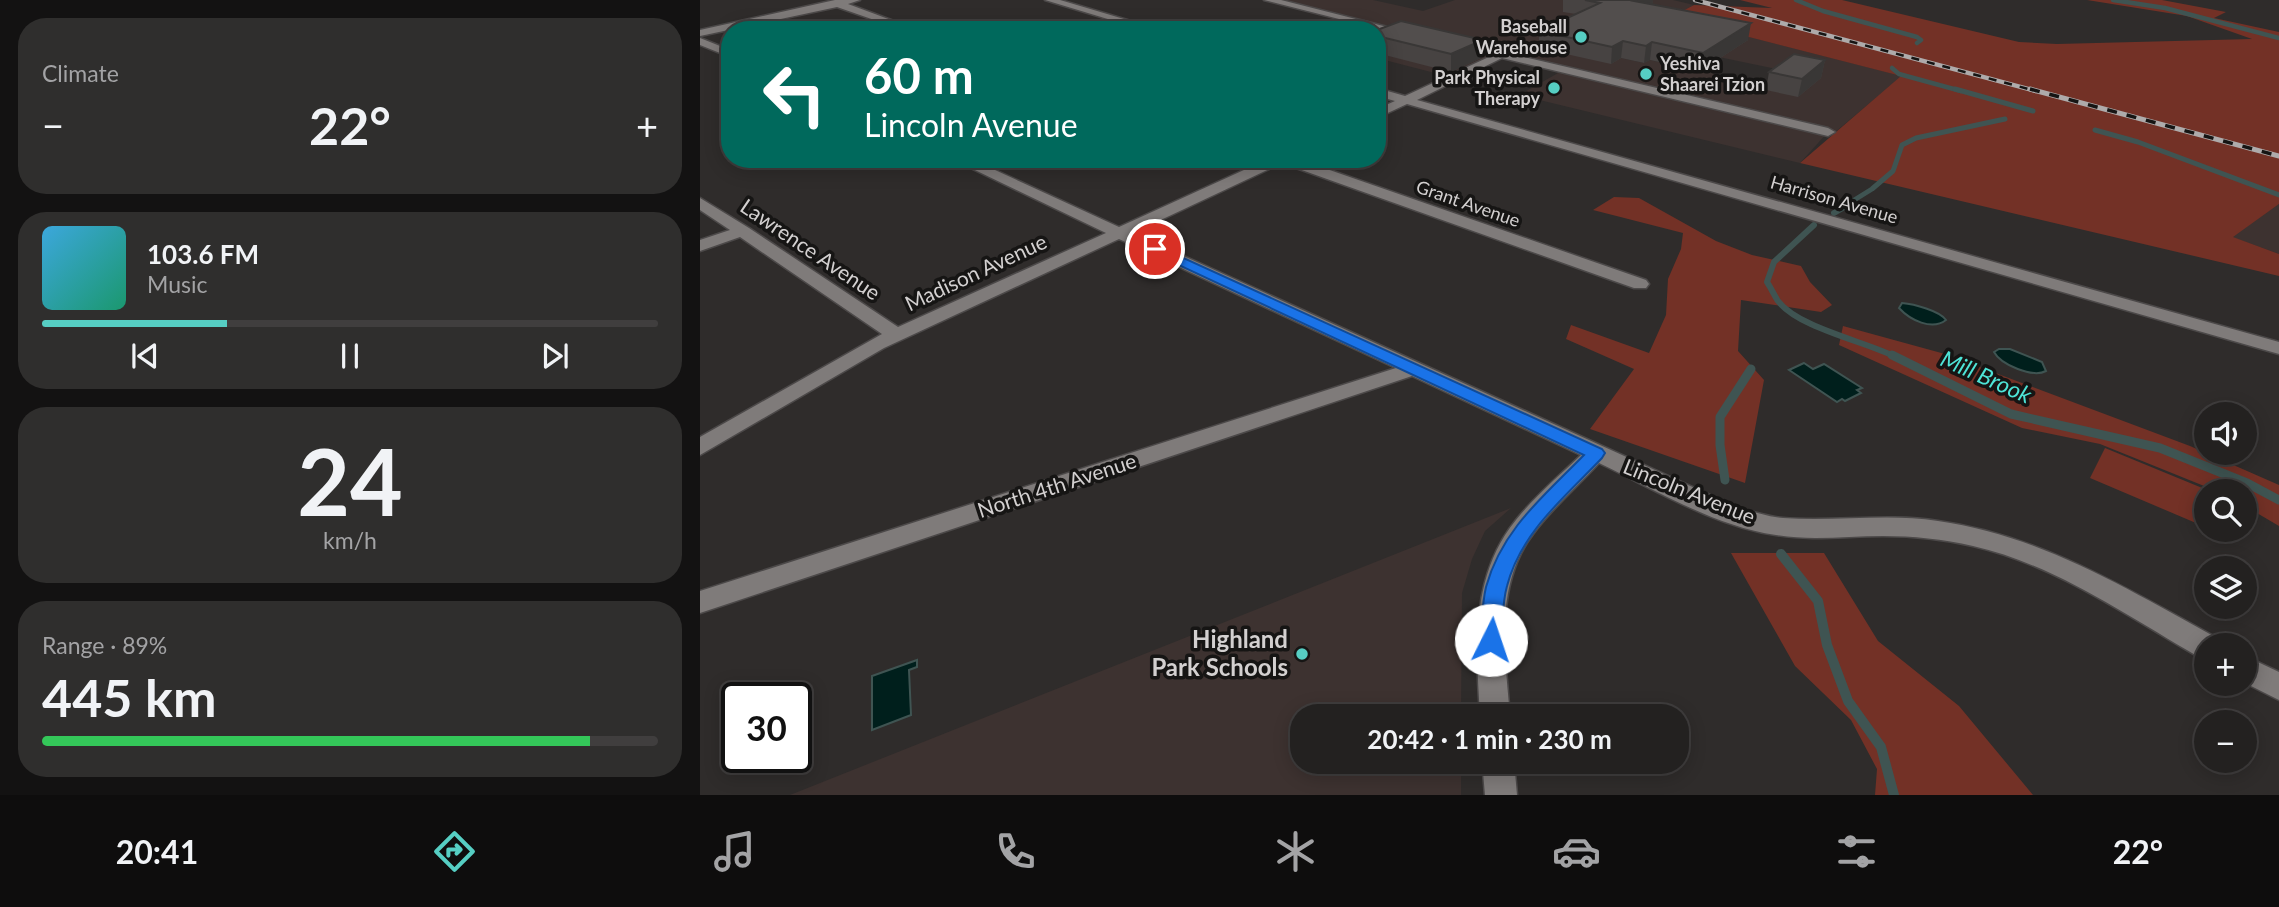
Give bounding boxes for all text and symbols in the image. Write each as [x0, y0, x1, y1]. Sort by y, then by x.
place label: Baseball Warehouse [1476, 15, 1567, 58]
marker: Baseball Warehouse [1573, 29, 1589, 45]
text: 60 m [864, 46, 974, 104]
icon: left [749, 49, 840, 140]
place label: Yeshiva Shaarei Tzion [1659, 52, 1765, 95]
text: Climate [42, 59, 119, 87]
place label: Park Physical Therapy [1434, 66, 1541, 109]
marker: Yeshiva Shaarei Tzion [1638, 66, 1654, 82]
marker: Park Physical Therapy [1546, 80, 1562, 96]
text: 22° [309, 94, 391, 156]
text: − [42, 102, 64, 148]
text: + [636, 102, 658, 148]
text: Lincoln Avenue [864, 105, 1078, 144]
street label: Harrison Avenue [1768, 170, 1901, 228]
street label: Grant Avenue [1414, 175, 1523, 231]
street label: Lawrence Avenue [736, 193, 885, 305]
pin [1125, 219, 1185, 279]
street label: Madison Avenue [901, 228, 1050, 315]
icon: arrive [1136, 230, 1174, 268]
text: 103.6 FM [147, 238, 259, 270]
text: Music [147, 270, 207, 298]
icon: previous [126, 337, 164, 375]
icon: pause [331, 337, 369, 375]
icon: next [536, 337, 574, 375]
water label: Mill Brook [1937, 344, 2037, 409]
map controls [2194, 402, 2257, 773]
button: sound [2194, 402, 2257, 465]
text: 24 [297, 426, 403, 535]
street label: North 4th Avenue [974, 447, 1139, 522]
street label: Lincoln Avenue [1620, 453, 1759, 528]
button: search [2194, 479, 2257, 542]
text: km/h [323, 526, 377, 554]
button: layers [2194, 556, 2257, 619]
position arrow [1454, 603, 1528, 677]
place label: Highland Park Schools [1151, 624, 1288, 681]
text: Range · 89% [42, 631, 167, 659]
button: + [2194, 633, 2257, 696]
marker: Highland Park Schools [1294, 646, 1310, 662]
text: 445 km [42, 666, 216, 728]
speed limit sign: 30 [721, 682, 812, 773]
button: − [2194, 710, 2257, 773]
text: 20:42 · 1 min · 230 m [1367, 723, 1612, 755]
icon: directions [430, 827, 479, 876]
icon: music [710, 827, 759, 876]
icon: phone [991, 827, 1040, 876]
icon: climate [1271, 827, 1320, 876]
icon: car [1552, 827, 1601, 876]
icon: filters [1832, 827, 1881, 876]
text: 20:41 [116, 832, 198, 871]
text: 22° [2113, 832, 2163, 871]

